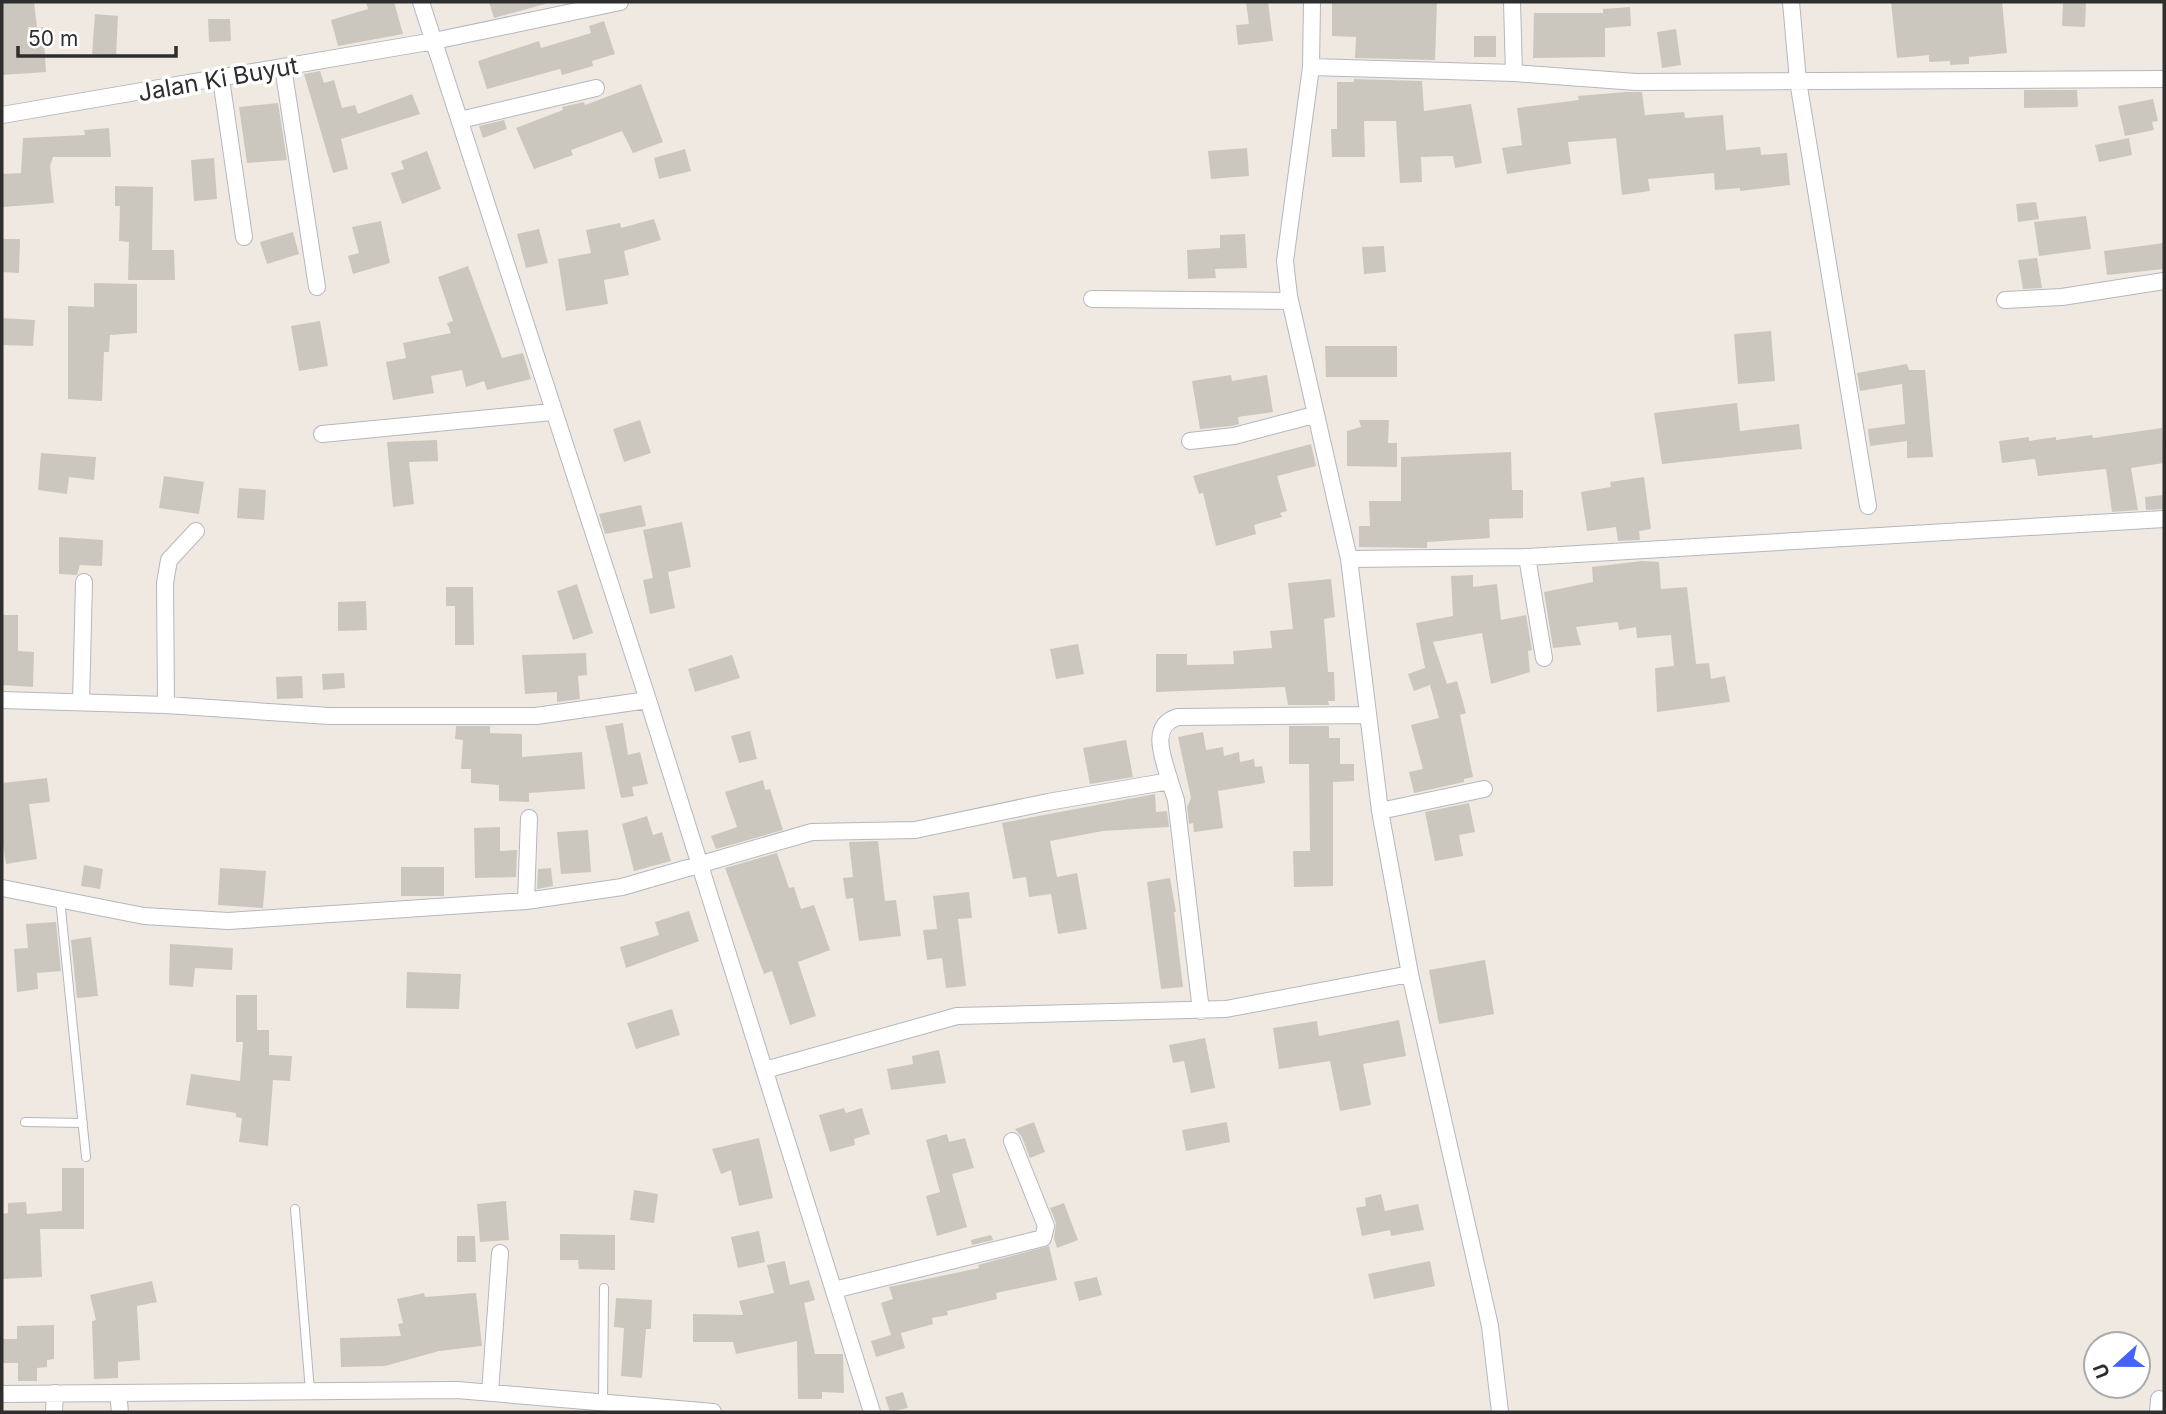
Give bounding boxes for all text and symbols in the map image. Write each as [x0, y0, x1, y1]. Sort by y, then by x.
scale bar [18, 14, 175, 58]
text: 50 m [28, 26, 78, 51]
street label: Jalan Ki Buyut [136, 51, 300, 107]
north arrow [2082, 1330, 2152, 1400]
text: U [2088, 1360, 2115, 1382]

